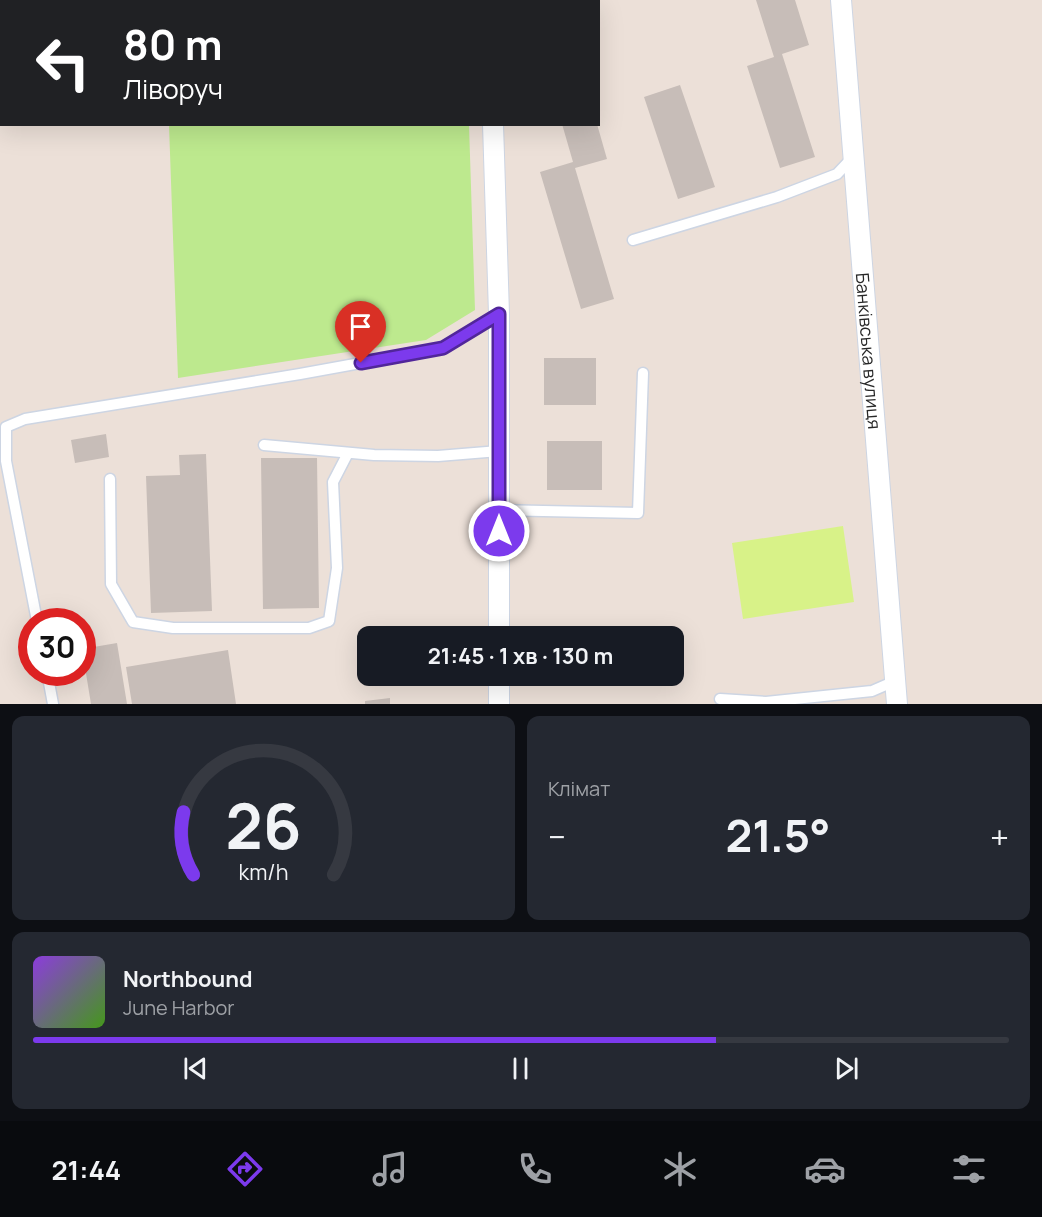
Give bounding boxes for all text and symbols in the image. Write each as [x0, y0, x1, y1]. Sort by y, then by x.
text: 80 m [123, 15, 223, 73]
icon: left [24, 24, 102, 102]
text: Ліворуч [123, 70, 223, 107]
street label: Банківська вулиця [851, 272, 887, 430]
pin [335, 301, 386, 363]
icon: arrive [344, 310, 377, 343]
position arrow [467, 499, 531, 563]
speed limit sign: 30 [18, 608, 96, 686]
text: 21:45 · 1 хв · 130 m [428, 641, 613, 671]
text: Клімат [548, 775, 610, 802]
text: 26 [226, 782, 301, 868]
text: 21.5° [725, 804, 830, 866]
text: − [548, 814, 566, 859]
text: + [990, 814, 1009, 859]
text: km/h [239, 857, 288, 886]
text: Northbound [123, 964, 253, 994]
text: June Harbor [123, 994, 235, 1021]
icon: previous [179, 1052, 212, 1085]
icon: pause [504, 1052, 537, 1085]
icon: next [830, 1052, 863, 1085]
icon: directions [224, 1148, 266, 1190]
icon: music [369, 1148, 411, 1190]
icon: phone [514, 1148, 556, 1190]
icon: climate [659, 1148, 701, 1190]
icon: car [804, 1148, 846, 1190]
icon: filters [948, 1148, 990, 1190]
text: 21:44 [51, 1151, 121, 1188]

